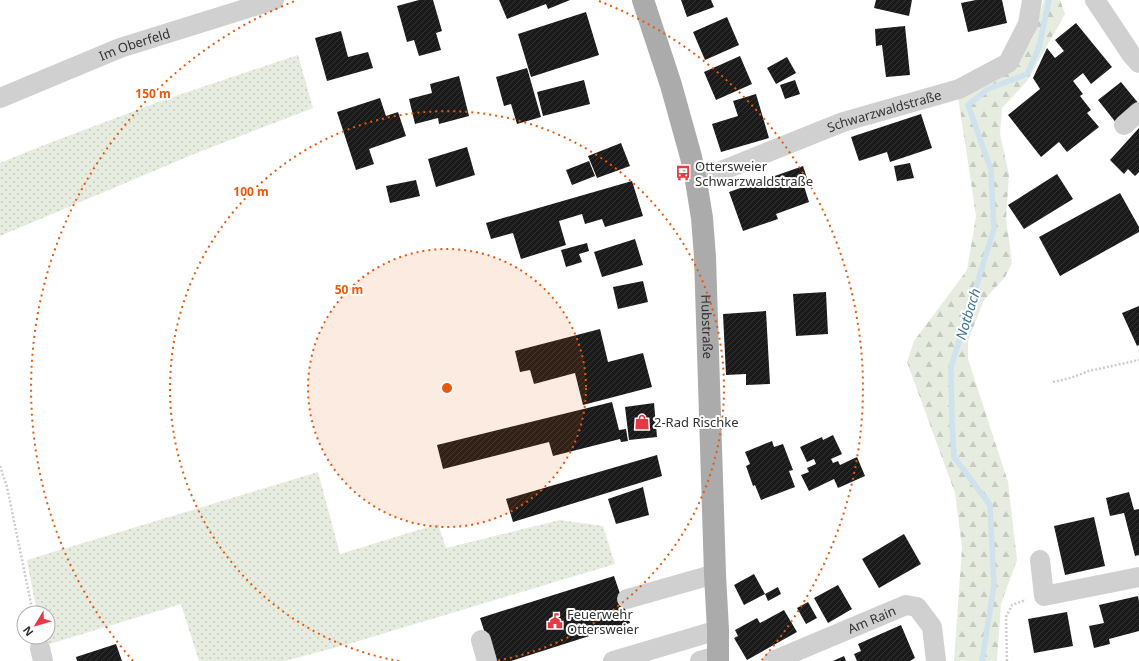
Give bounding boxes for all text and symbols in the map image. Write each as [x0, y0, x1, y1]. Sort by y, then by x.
street label: Im Oberfeld [96, 24, 172, 65]
text: 150 m [135, 85, 171, 102]
street label: Schwarzwaldstraße [824, 86, 943, 137]
place label: Ottersweier Schwarzwaldstraße [695, 157, 813, 190]
bus stop icon: Ottersweier Schwarzwaldstraße [674, 164, 692, 182]
text: 100 m [233, 183, 269, 200]
text: 50 m [335, 281, 363, 298]
water label: Notbach [951, 286, 984, 342]
street label: Hubstraße [697, 294, 717, 359]
centre of rings [440, 381, 454, 395]
shop icon: 2-Rad Rischke [633, 413, 651, 431]
place label: 2-Rad Rischke [654, 413, 739, 431]
street label: Am Rain [845, 601, 898, 638]
north arrow [16, 605, 56, 645]
place label: Feuerwehr Ottersweier [567, 605, 640, 638]
public building icon: Feuerwehr Ottersweier [546, 612, 564, 630]
text: N [19, 623, 36, 640]

